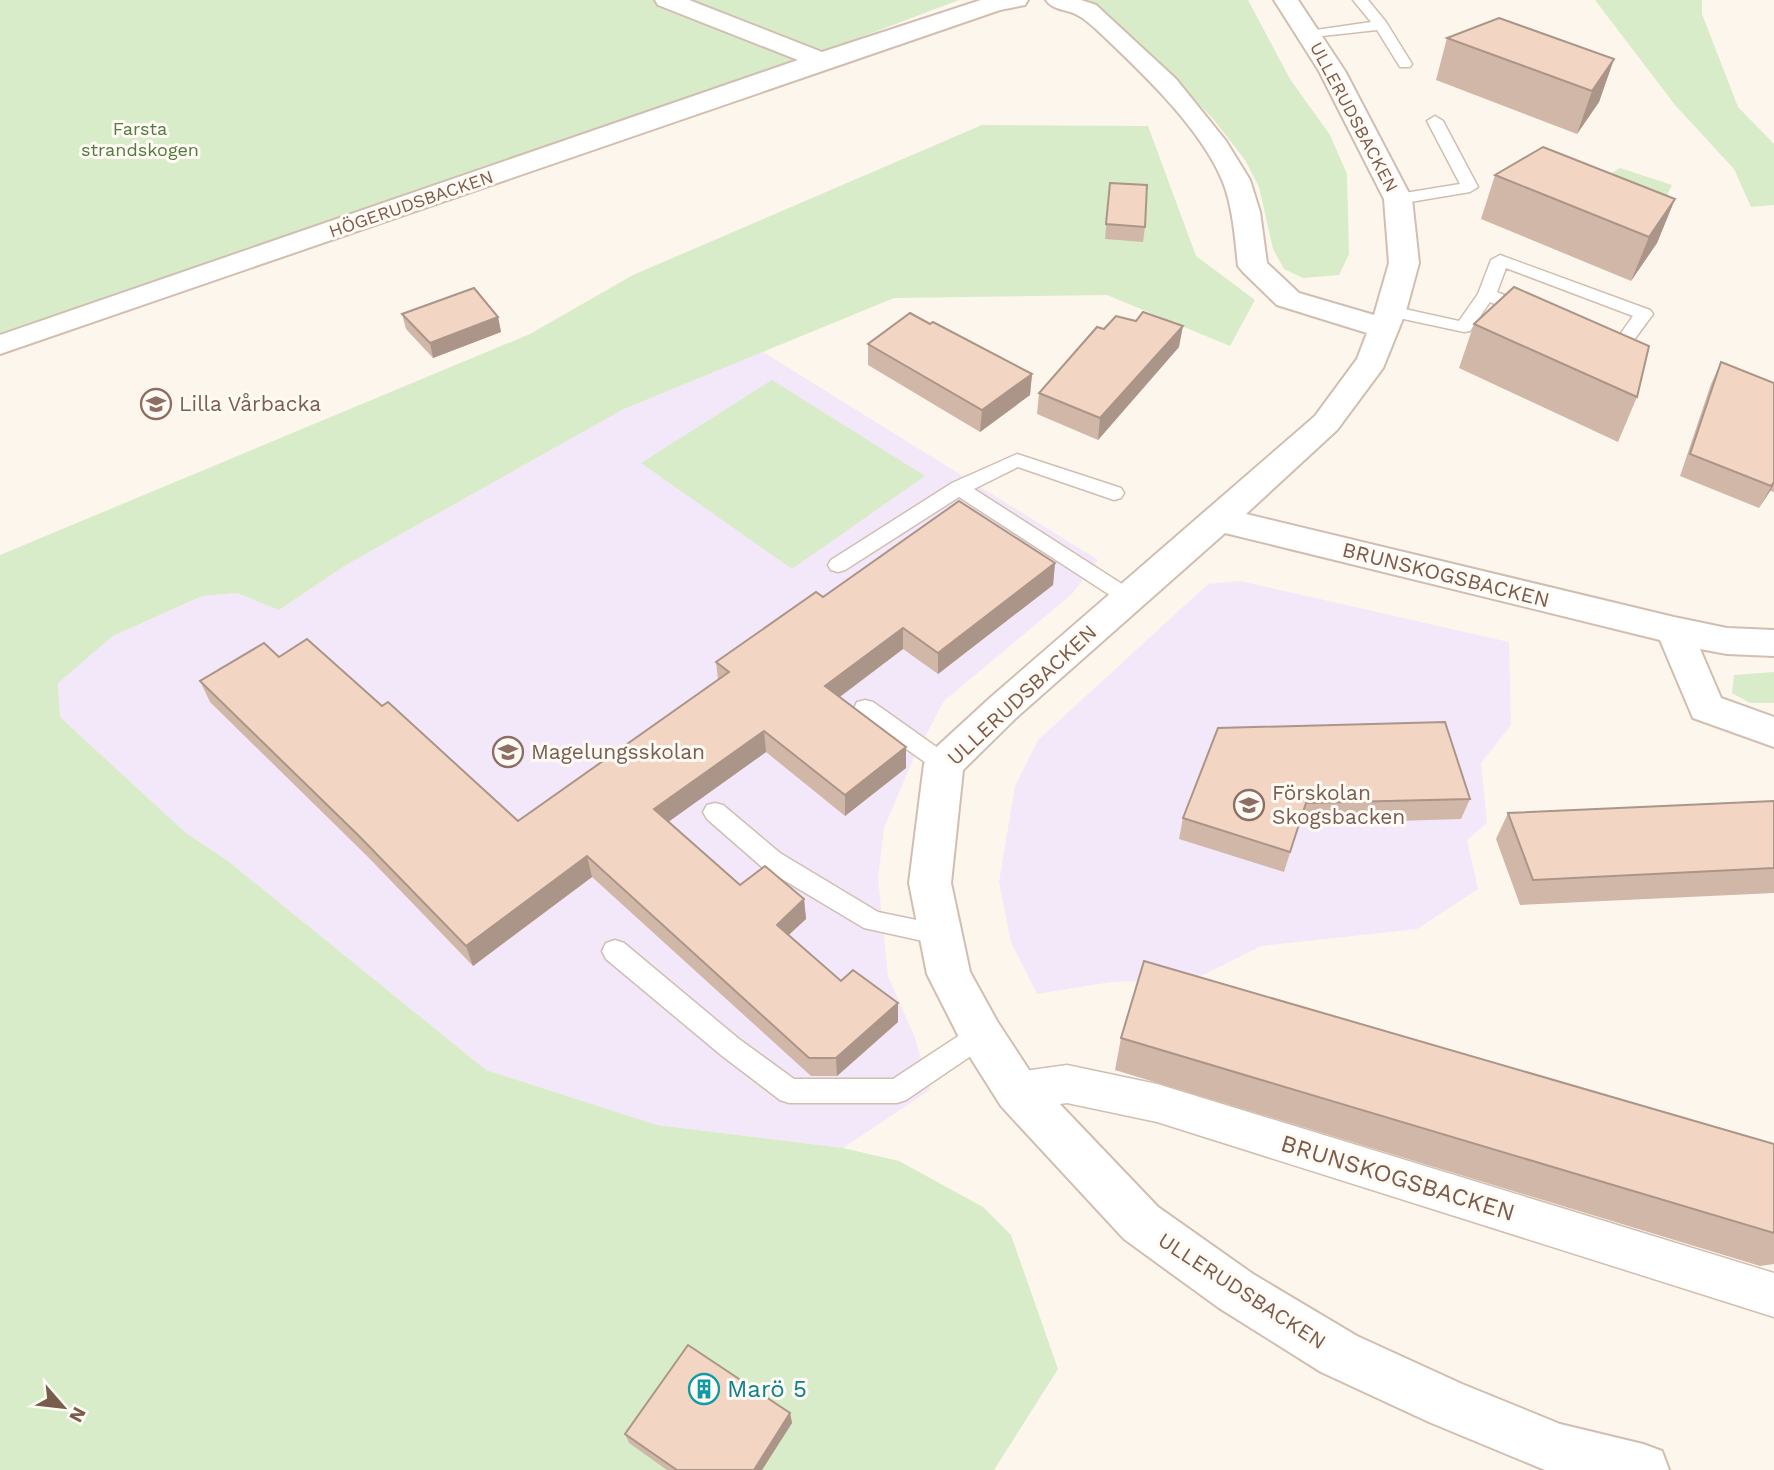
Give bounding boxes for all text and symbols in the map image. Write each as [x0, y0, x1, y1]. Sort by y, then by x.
street label: ULLERUDSBACKEN [1306, 38, 1403, 195]
park label: Farsta strandskogen [81, 118, 199, 160]
street label: HÖGERUDSBACKEN [326, 166, 496, 242]
school or university icon: Lilla Vårbacka [139, 387, 173, 421]
place label: Lilla Vårbacka [179, 391, 321, 416]
street label: BRUNSKOGSBACKEN [1340, 537, 1552, 612]
street label: ULLERUDSBACKEN [942, 619, 1101, 770]
school or university icon: Magelungsskolan [491, 735, 525, 769]
place label: Magelungsskolan [531, 739, 705, 764]
place label: Förskolan Skogsbacken [1272, 780, 1405, 829]
school or university icon: Förskolan Skogsbacken [1232, 788, 1266, 822]
street label: BRUNSKOGSBACKEN [1278, 1129, 1518, 1227]
street label: ULLERUDSBACKEN [1154, 1227, 1331, 1354]
north arrow [28, 1372, 98, 1442]
building icon: Marö 5 [687, 1372, 721, 1406]
place label: Marö 5 [727, 1375, 807, 1403]
text: N [64, 1403, 91, 1426]

